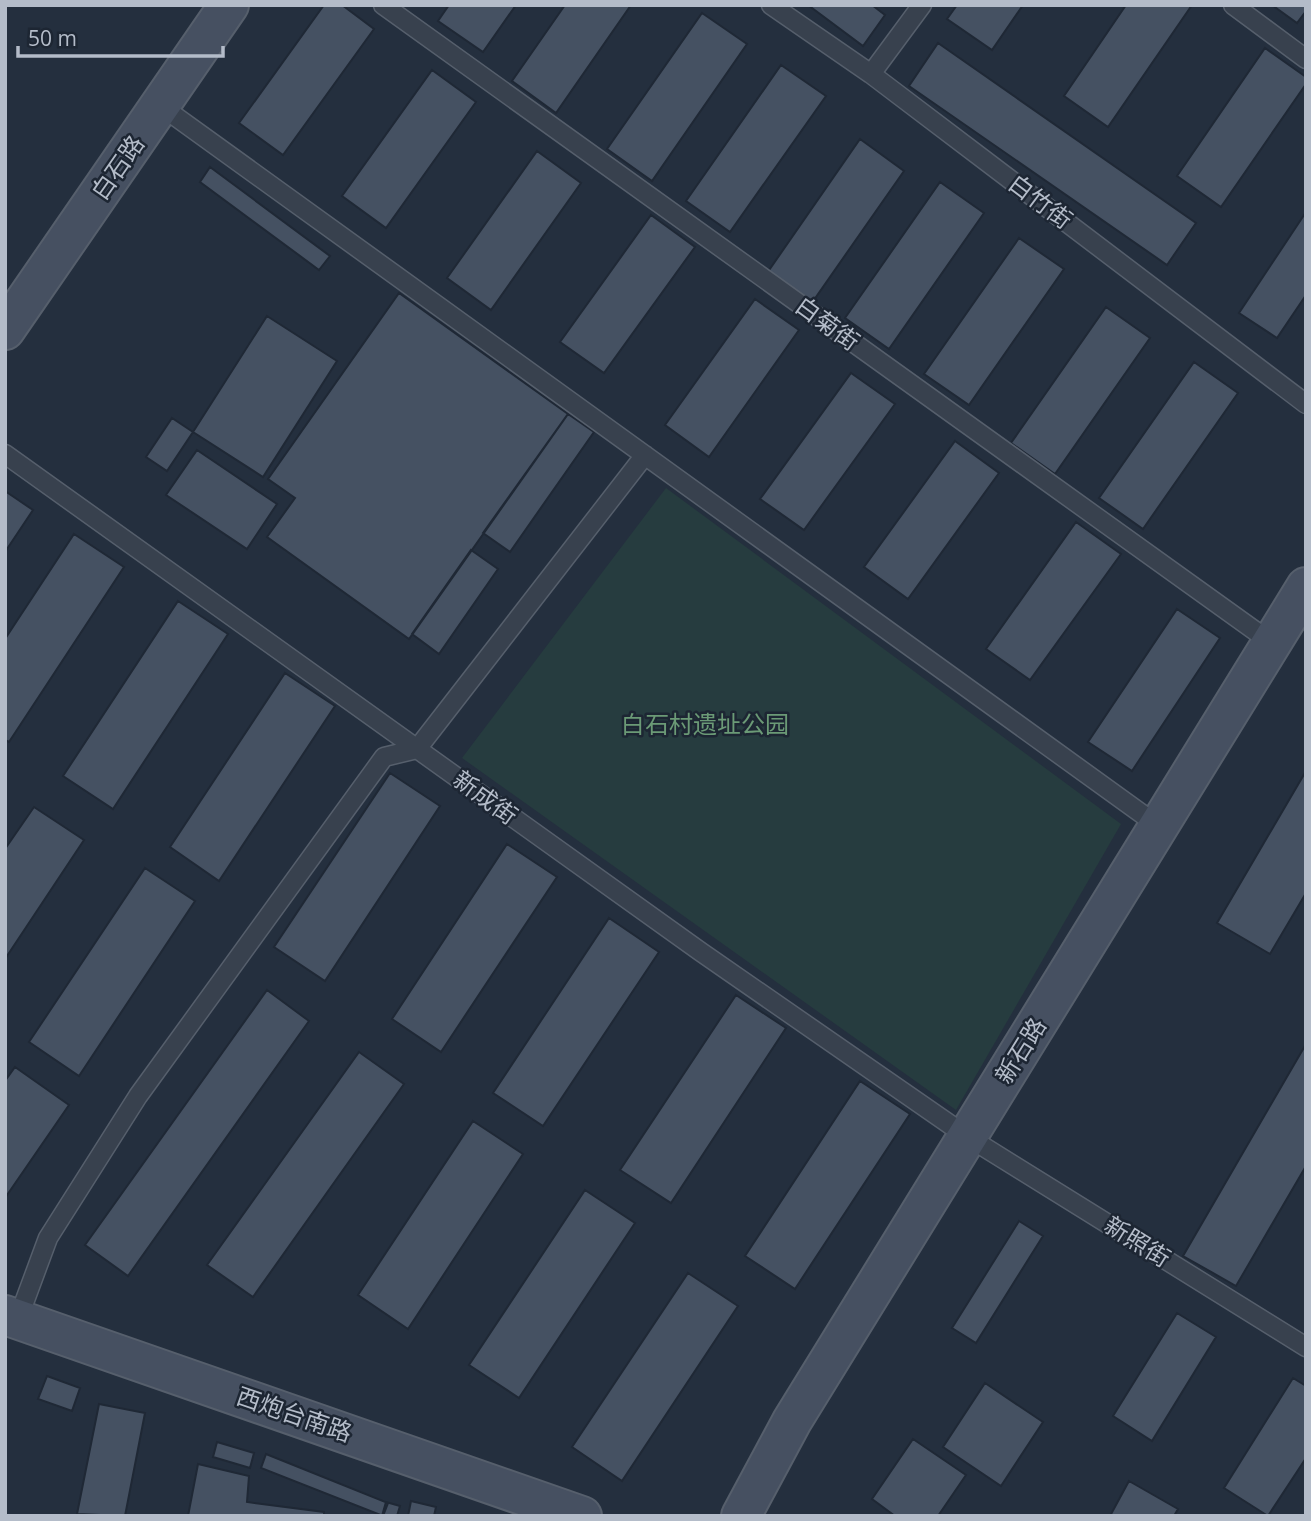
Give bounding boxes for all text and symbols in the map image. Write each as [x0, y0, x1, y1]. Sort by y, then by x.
scale bar [18, 14, 222, 58]
text: 50 m [28, 24, 77, 52]
street label: 白石路 [83, 128, 151, 206]
street label: 白竹街 [1002, 166, 1080, 236]
street label: 白菊街 [789, 288, 867, 357]
park label: 白石村遗址公园 [621, 707, 789, 740]
street label: 新成街 [447, 762, 525, 831]
street label: 新石路 [987, 1011, 1053, 1089]
street label: 新照街 [1099, 1208, 1177, 1274]
street label: 西炮台南路 [232, 1378, 357, 1449]

